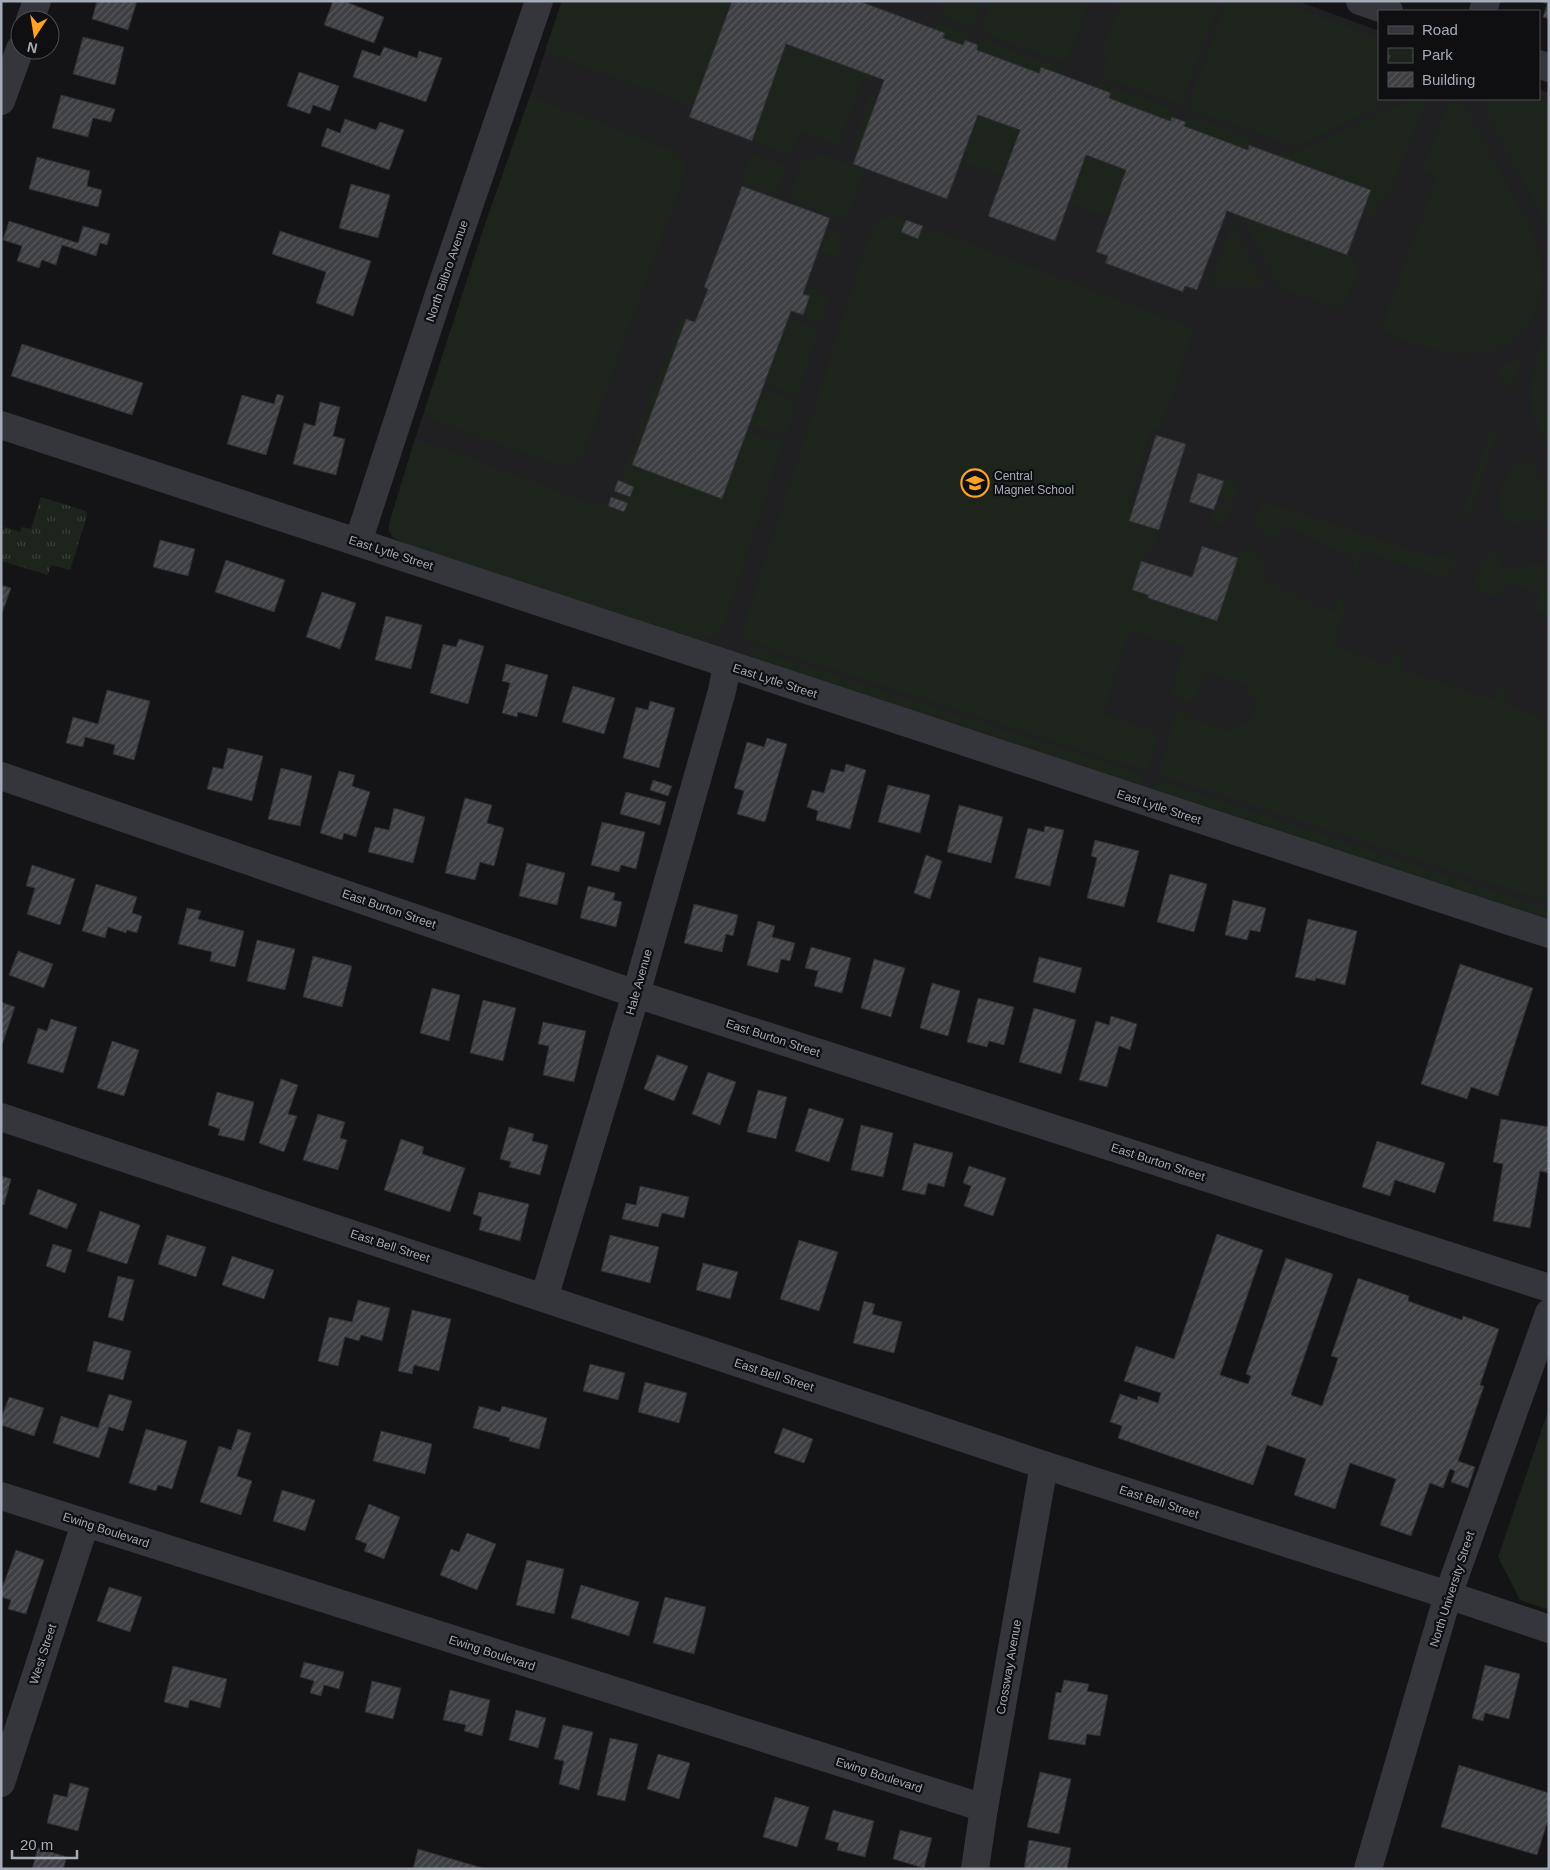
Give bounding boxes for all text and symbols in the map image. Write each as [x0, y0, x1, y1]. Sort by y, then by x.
north arrow [10, 10, 60, 60]
legend [1378, 10, 1540, 100]
text: Road [1422, 21, 1458, 38]
text: N [26, 39, 39, 57]
text: Park [1422, 46, 1453, 63]
text: Building [1422, 71, 1475, 88]
street label: North Bilbro Avenue [423, 218, 471, 324]
school or university icon: Central Magnet School [960, 468, 990, 498]
place label: Central Magnet School [994, 469, 1074, 497]
street label: East Lytle Street [347, 533, 435, 573]
street label: East Lytle Street [731, 661, 819, 701]
street label: East Lytle Street [1115, 787, 1203, 827]
street label: East Burton Street [340, 886, 438, 932]
street label: Hale Avenue [623, 947, 655, 1017]
street label: East Burton Street [724, 1016, 822, 1060]
street label: East Burton Street [1109, 1140, 1207, 1184]
street label: East Bell Street [349, 1227, 432, 1266]
street label: East Bell Street [733, 1356, 816, 1395]
street label: East Bell Street [1118, 1483, 1201, 1522]
street label: Ewing Boulevard [61, 1509, 151, 1551]
street label: North University Street [1427, 1529, 1478, 1649]
street label: Crossway Avenue [994, 1618, 1024, 1715]
street label: West Street [27, 1621, 60, 1686]
street label: Ewing Boulevard [447, 1632, 537, 1674]
street label: Ewing Boulevard [834, 1754, 924, 1796]
scale bar [12, 1828, 78, 1860]
text: 20 m [20, 1836, 53, 1853]

